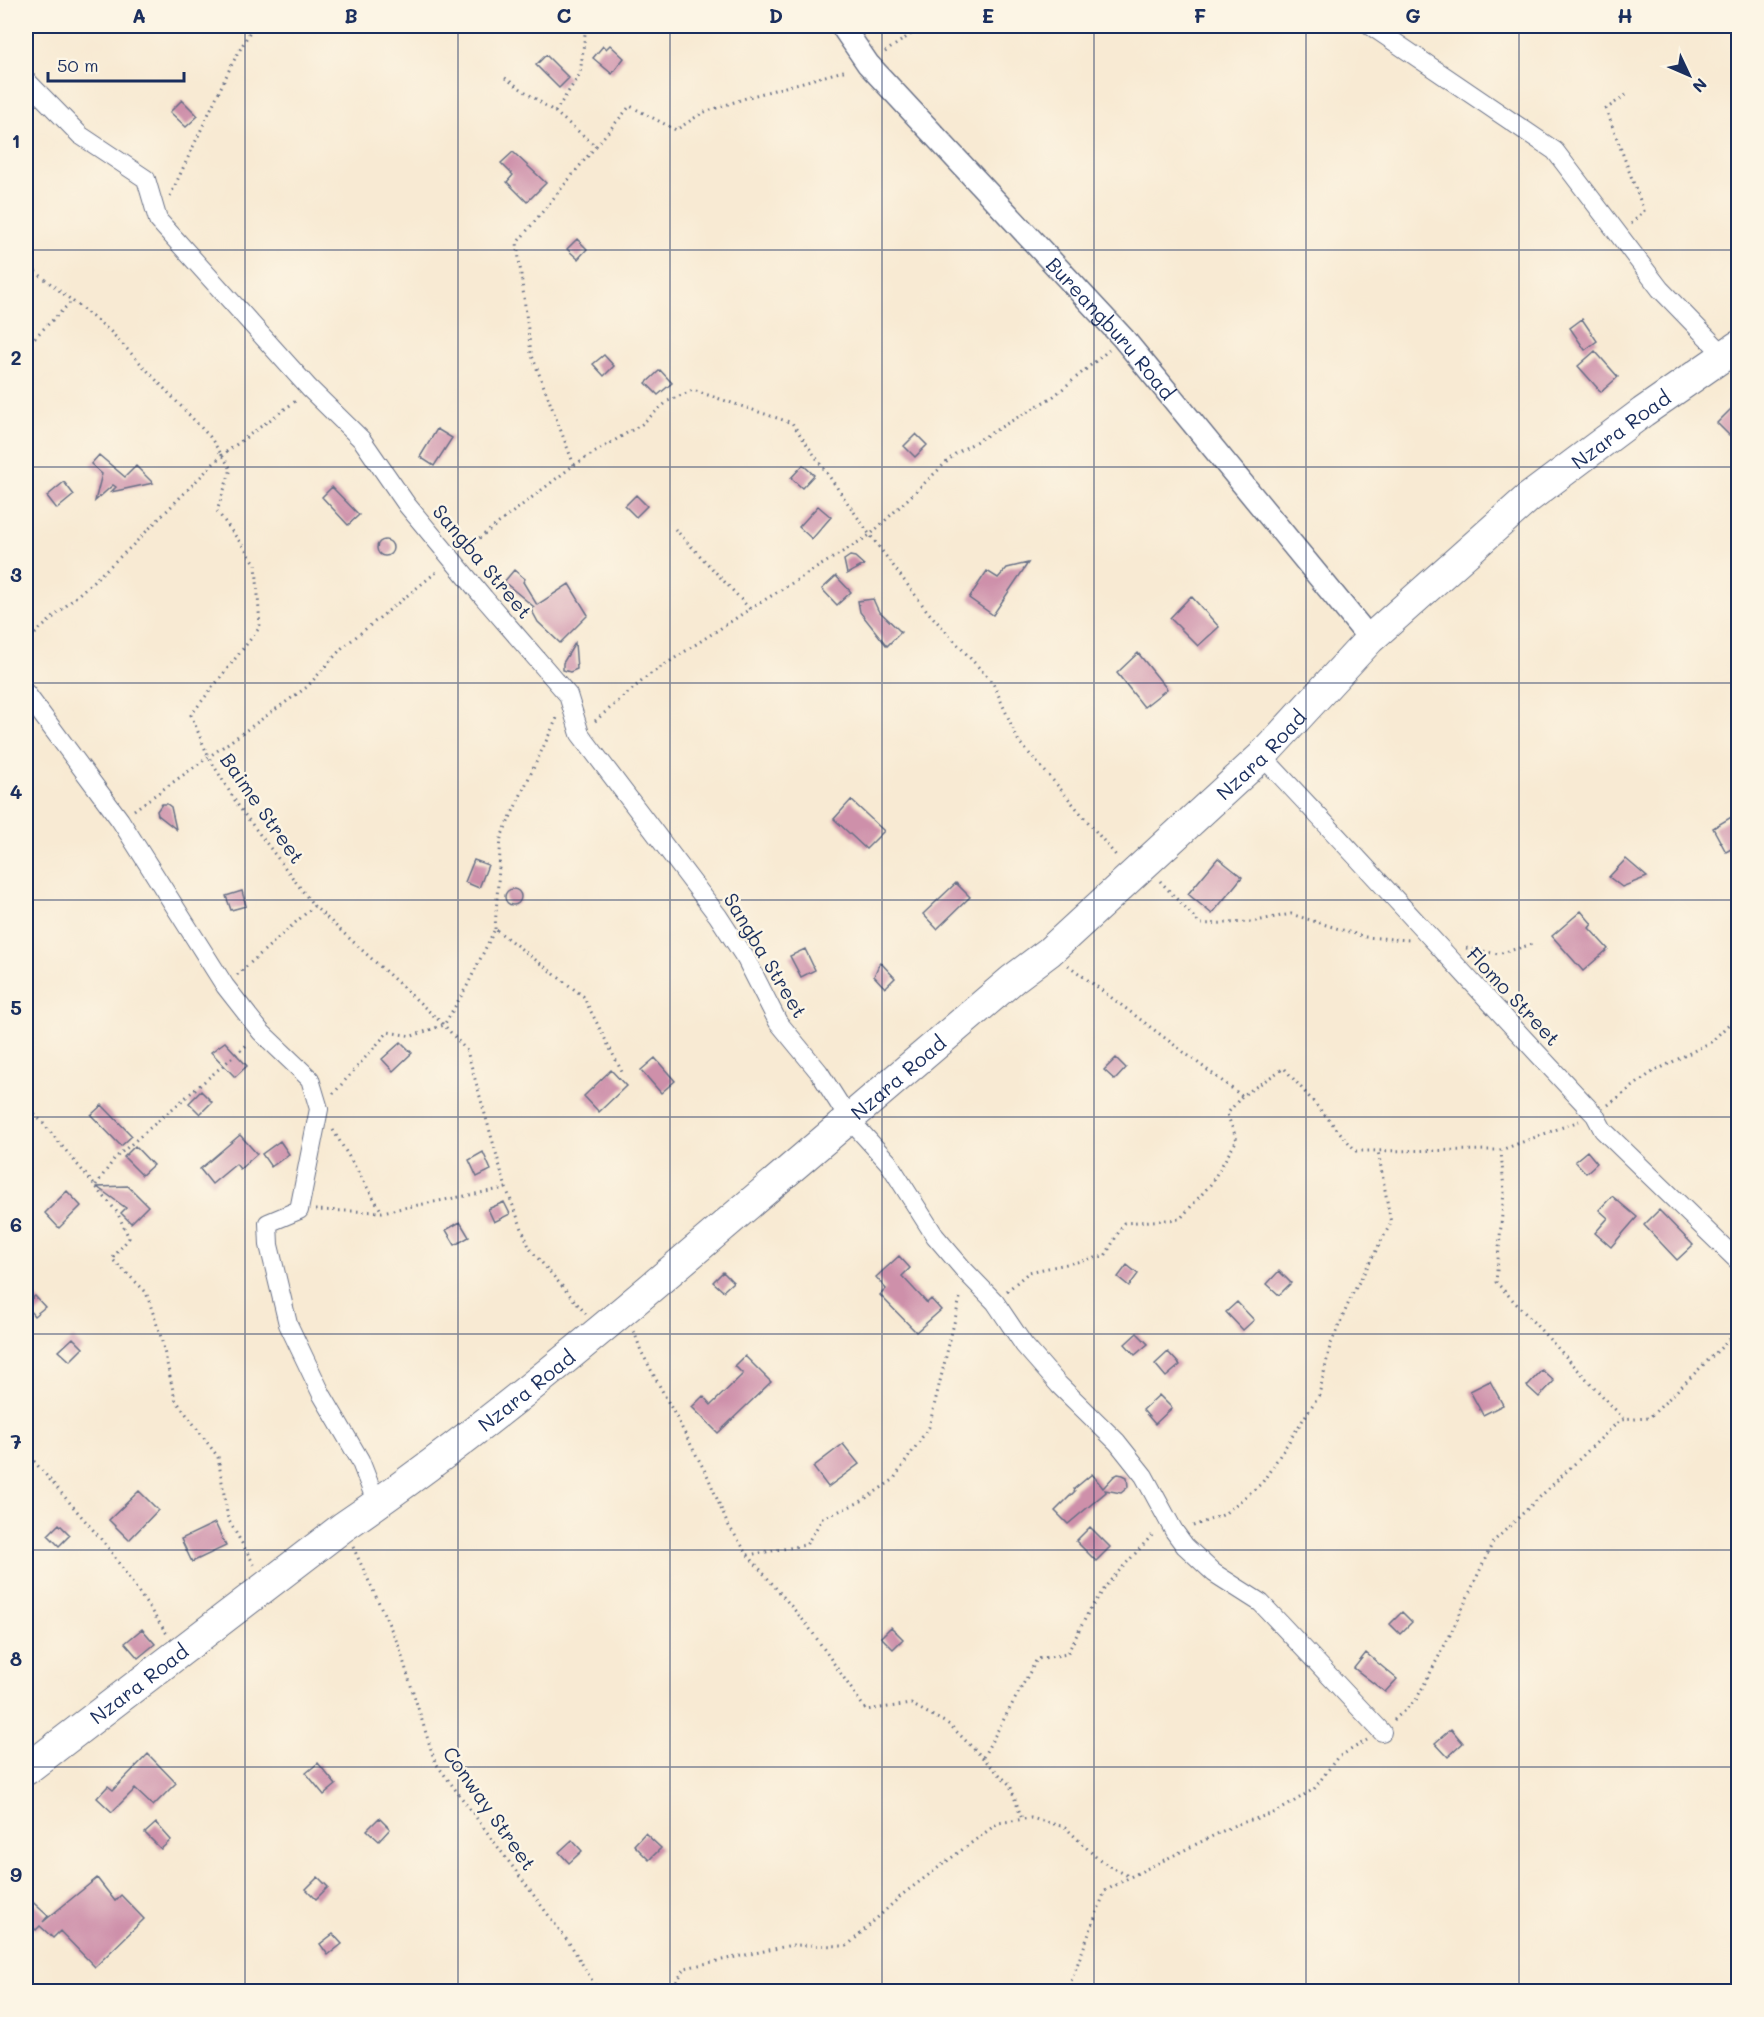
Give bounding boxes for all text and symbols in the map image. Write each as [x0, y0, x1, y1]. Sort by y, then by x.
text: A [132, 2, 146, 28]
text: B [344, 2, 358, 28]
text: C [557, 2, 572, 28]
text: D [769, 2, 783, 28]
text: E [982, 2, 994, 28]
text: F [1194, 2, 1207, 28]
text: G [1405, 2, 1421, 28]
text: H [1617, 2, 1633, 28]
scale bar [48, 45, 184, 83]
north arrow [1659, 45, 1719, 105]
text: 50 m [57, 53, 99, 77]
text: N [1688, 74, 1712, 97]
text: 1 [12, 127, 20, 153]
street label: Bureangburu Road [1041, 251, 1181, 405]
text: 2 [10, 344, 22, 370]
street label: Nzara Road [1566, 384, 1675, 475]
street label: Sangba Street [428, 498, 538, 624]
text: 3 [10, 561, 22, 587]
street label: Nzara Road [1210, 704, 1311, 805]
street label: Baime Street [215, 748, 311, 868]
text: 4 [10, 778, 23, 804]
street label: Sangba Street [718, 888, 814, 1022]
street label: Flomo Street [1462, 941, 1566, 1051]
text: 5 [10, 994, 22, 1020]
street label: Nzara Road [845, 1029, 951, 1125]
text: 6 [10, 1211, 22, 1237]
street label: Nzara Road [472, 1344, 580, 1437]
text: 7 [10, 1428, 22, 1454]
street label: Nzara Road [84, 1638, 193, 1730]
text: 8 [10, 1645, 22, 1671]
street label: Conway Street [438, 1741, 542, 1875]
text: 9 [10, 1861, 22, 1887]

